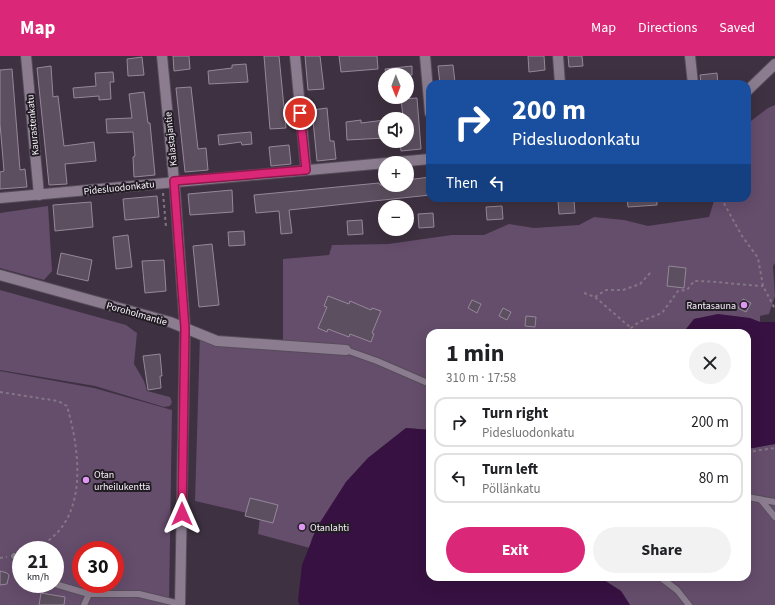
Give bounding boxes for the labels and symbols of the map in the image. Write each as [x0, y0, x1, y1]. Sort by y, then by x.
north arrow [378, 68, 414, 104]
street label: Kaurastenkatu [23, 94, 43, 156]
pin [283, 96, 317, 130]
street label: Kalastajantie [161, 111, 181, 167]
street label: Pidesluodonkatu [83, 177, 155, 199]
street label: Poroholmantie [105, 299, 169, 329]
place label: Rantasauna [686, 299, 736, 313]
marker: Rantasauna [739, 300, 749, 310]
place label: Otan urheilukenttä [94, 468, 150, 494]
marker: Otan urheilukenttä [81, 475, 91, 485]
position arrow [161, 493, 203, 535]
place label: Otanlahti [310, 521, 349, 535]
marker: Otanlahti [297, 522, 307, 532]
speed limit sign: 30 [72, 541, 124, 593]

